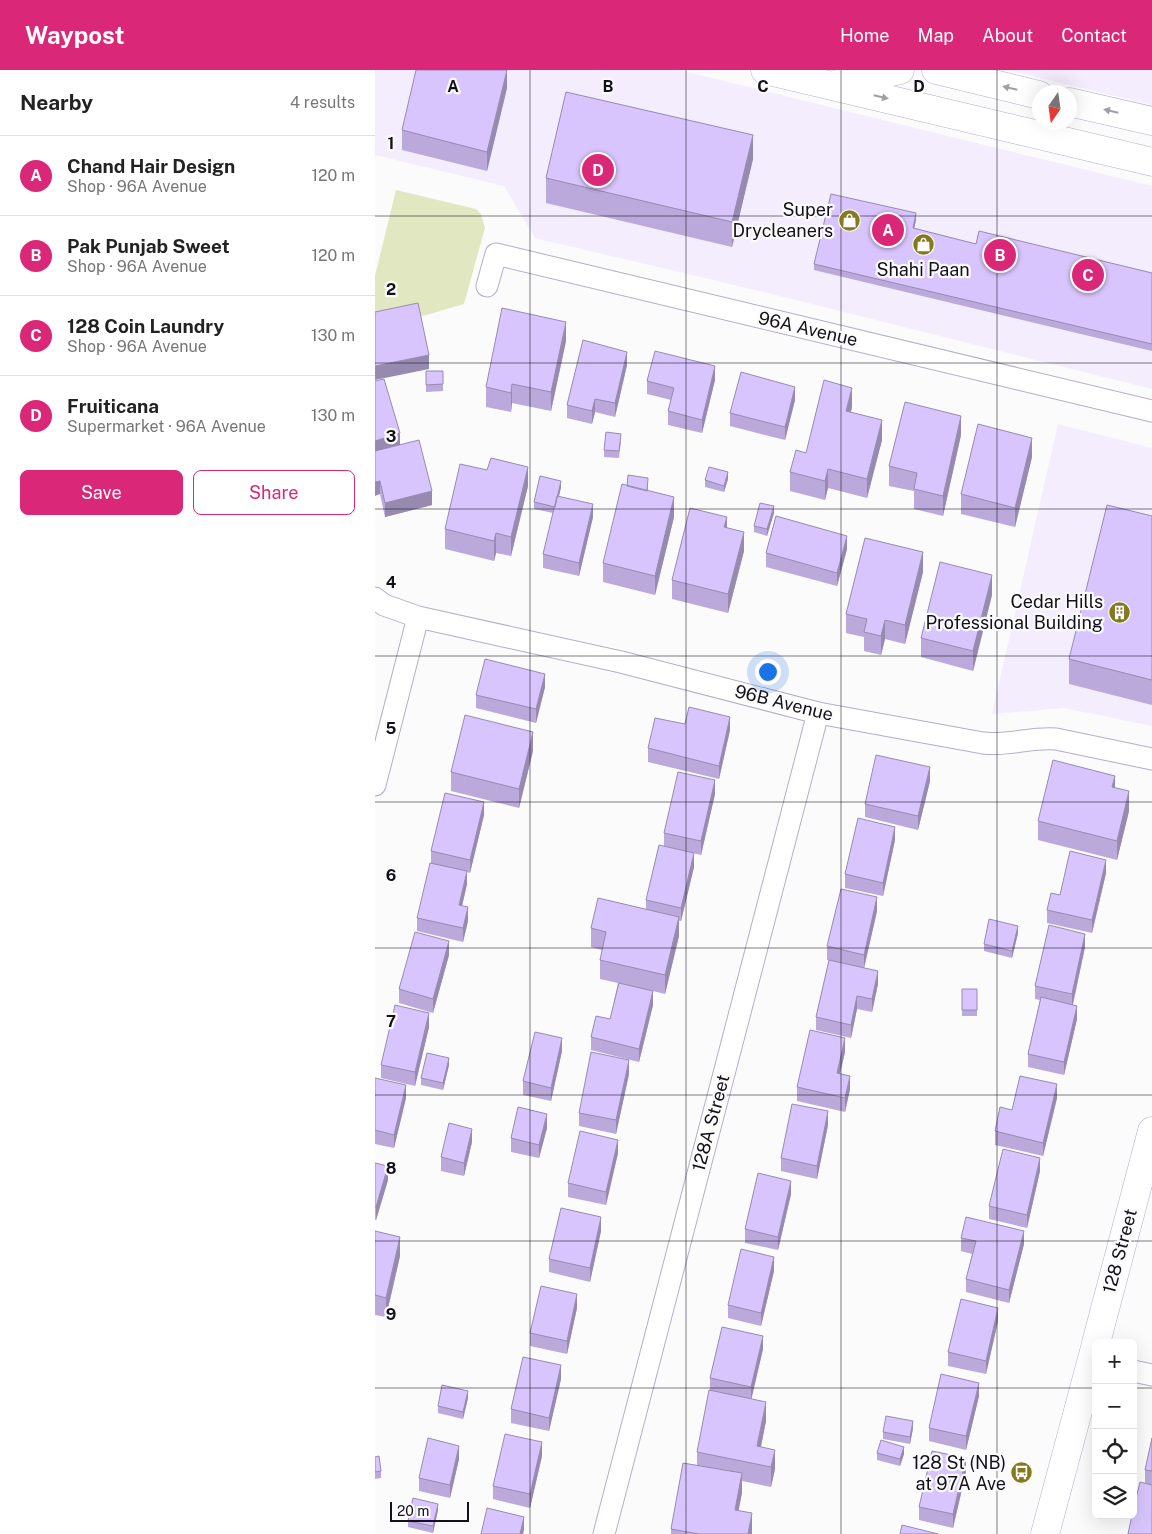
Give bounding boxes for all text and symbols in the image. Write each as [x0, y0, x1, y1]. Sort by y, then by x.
text: Waypost [25, 21, 125, 49]
text: Home [840, 25, 890, 46]
text: Map [918, 25, 954, 46]
text: About [982, 25, 1033, 46]
text: Contact [1061, 25, 1127, 46]
text: A [447, 77, 459, 96]
text: B [603, 77, 614, 96]
text: C [757, 77, 769, 96]
text: D [913, 77, 925, 96]
one-way arrow [1002, 84, 1017, 92]
north arrow [1032, 85, 1077, 130]
text: Nearby [20, 90, 93, 115]
text: 4 results [290, 93, 355, 112]
one-way arrow [874, 93, 889, 101]
one-way arrow [1103, 107, 1118, 115]
text: 1 [388, 134, 394, 153]
pin: D [582, 151, 614, 189]
text: Chand Hair Design [67, 155, 235, 177]
text: A [30, 166, 42, 185]
text: 120 m [311, 166, 355, 185]
text: Shop · 96A Avenue [67, 177, 207, 196]
place label: Super Drycleaners [732, 199, 833, 241]
shop icon: Super Drycleaners [837, 208, 861, 232]
pin: A [872, 211, 904, 249]
shop icon: Shahi Paan [911, 233, 935, 257]
text: Pak Punjab Sweet [67, 235, 230, 257]
pin: B [984, 236, 1016, 274]
text: B [31, 246, 41, 265]
text: 120 m [311, 246, 355, 265]
pin: C [1072, 256, 1104, 294]
text: Shop · 96A Avenue [67, 257, 207, 276]
place label: Shahi Paan [876, 259, 970, 280]
text: 2 [386, 280, 396, 299]
street label: 96A Avenue [756, 307, 860, 350]
text: 128 Coin Laundry [67, 315, 224, 337]
text: C [30, 326, 42, 345]
text: 130 m [311, 326, 355, 345]
text: Shop · 96A Avenue [67, 337, 207, 356]
text: Fruiticana [67, 395, 159, 417]
text: D [30, 406, 42, 425]
text: 130 m [311, 406, 355, 425]
text: Supermarket · 96A Avenue [67, 417, 266, 436]
text: 3 [386, 427, 396, 446]
button: Save [20, 470, 183, 515]
button: Share [193, 470, 355, 515]
text: 4 [386, 573, 397, 592]
place label: Cedar Hills Professional Building [925, 591, 1103, 633]
building icon: Cedar Hills Professional Building [1107, 600, 1131, 624]
your location [755, 659, 781, 685]
street label: 96B Avenue [733, 680, 835, 725]
text: 5 [386, 719, 397, 738]
text: 6 [386, 866, 396, 885]
text: 7 [386, 1012, 396, 1031]
street label: 128A Street [688, 1072, 734, 1174]
text: 8 [386, 1159, 397, 1178]
street label: 128 Street [1098, 1206, 1141, 1295]
text: 9 [386, 1305, 396, 1324]
map controls [1092, 1339, 1137, 1519]
button: + [1092, 1339, 1137, 1384]
button: − [1092, 1384, 1137, 1429]
button: locate [1092, 1429, 1137, 1474]
place label: 128 St (NB) at 97A Ave [912, 1452, 1006, 1494]
bus stop icon: 128 St (NB) at 97A Ave [1010, 1461, 1034, 1485]
button: layers [1092, 1474, 1137, 1519]
scale bar [390, 1499, 469, 1522]
text: 20 m [397, 1503, 429, 1519]

